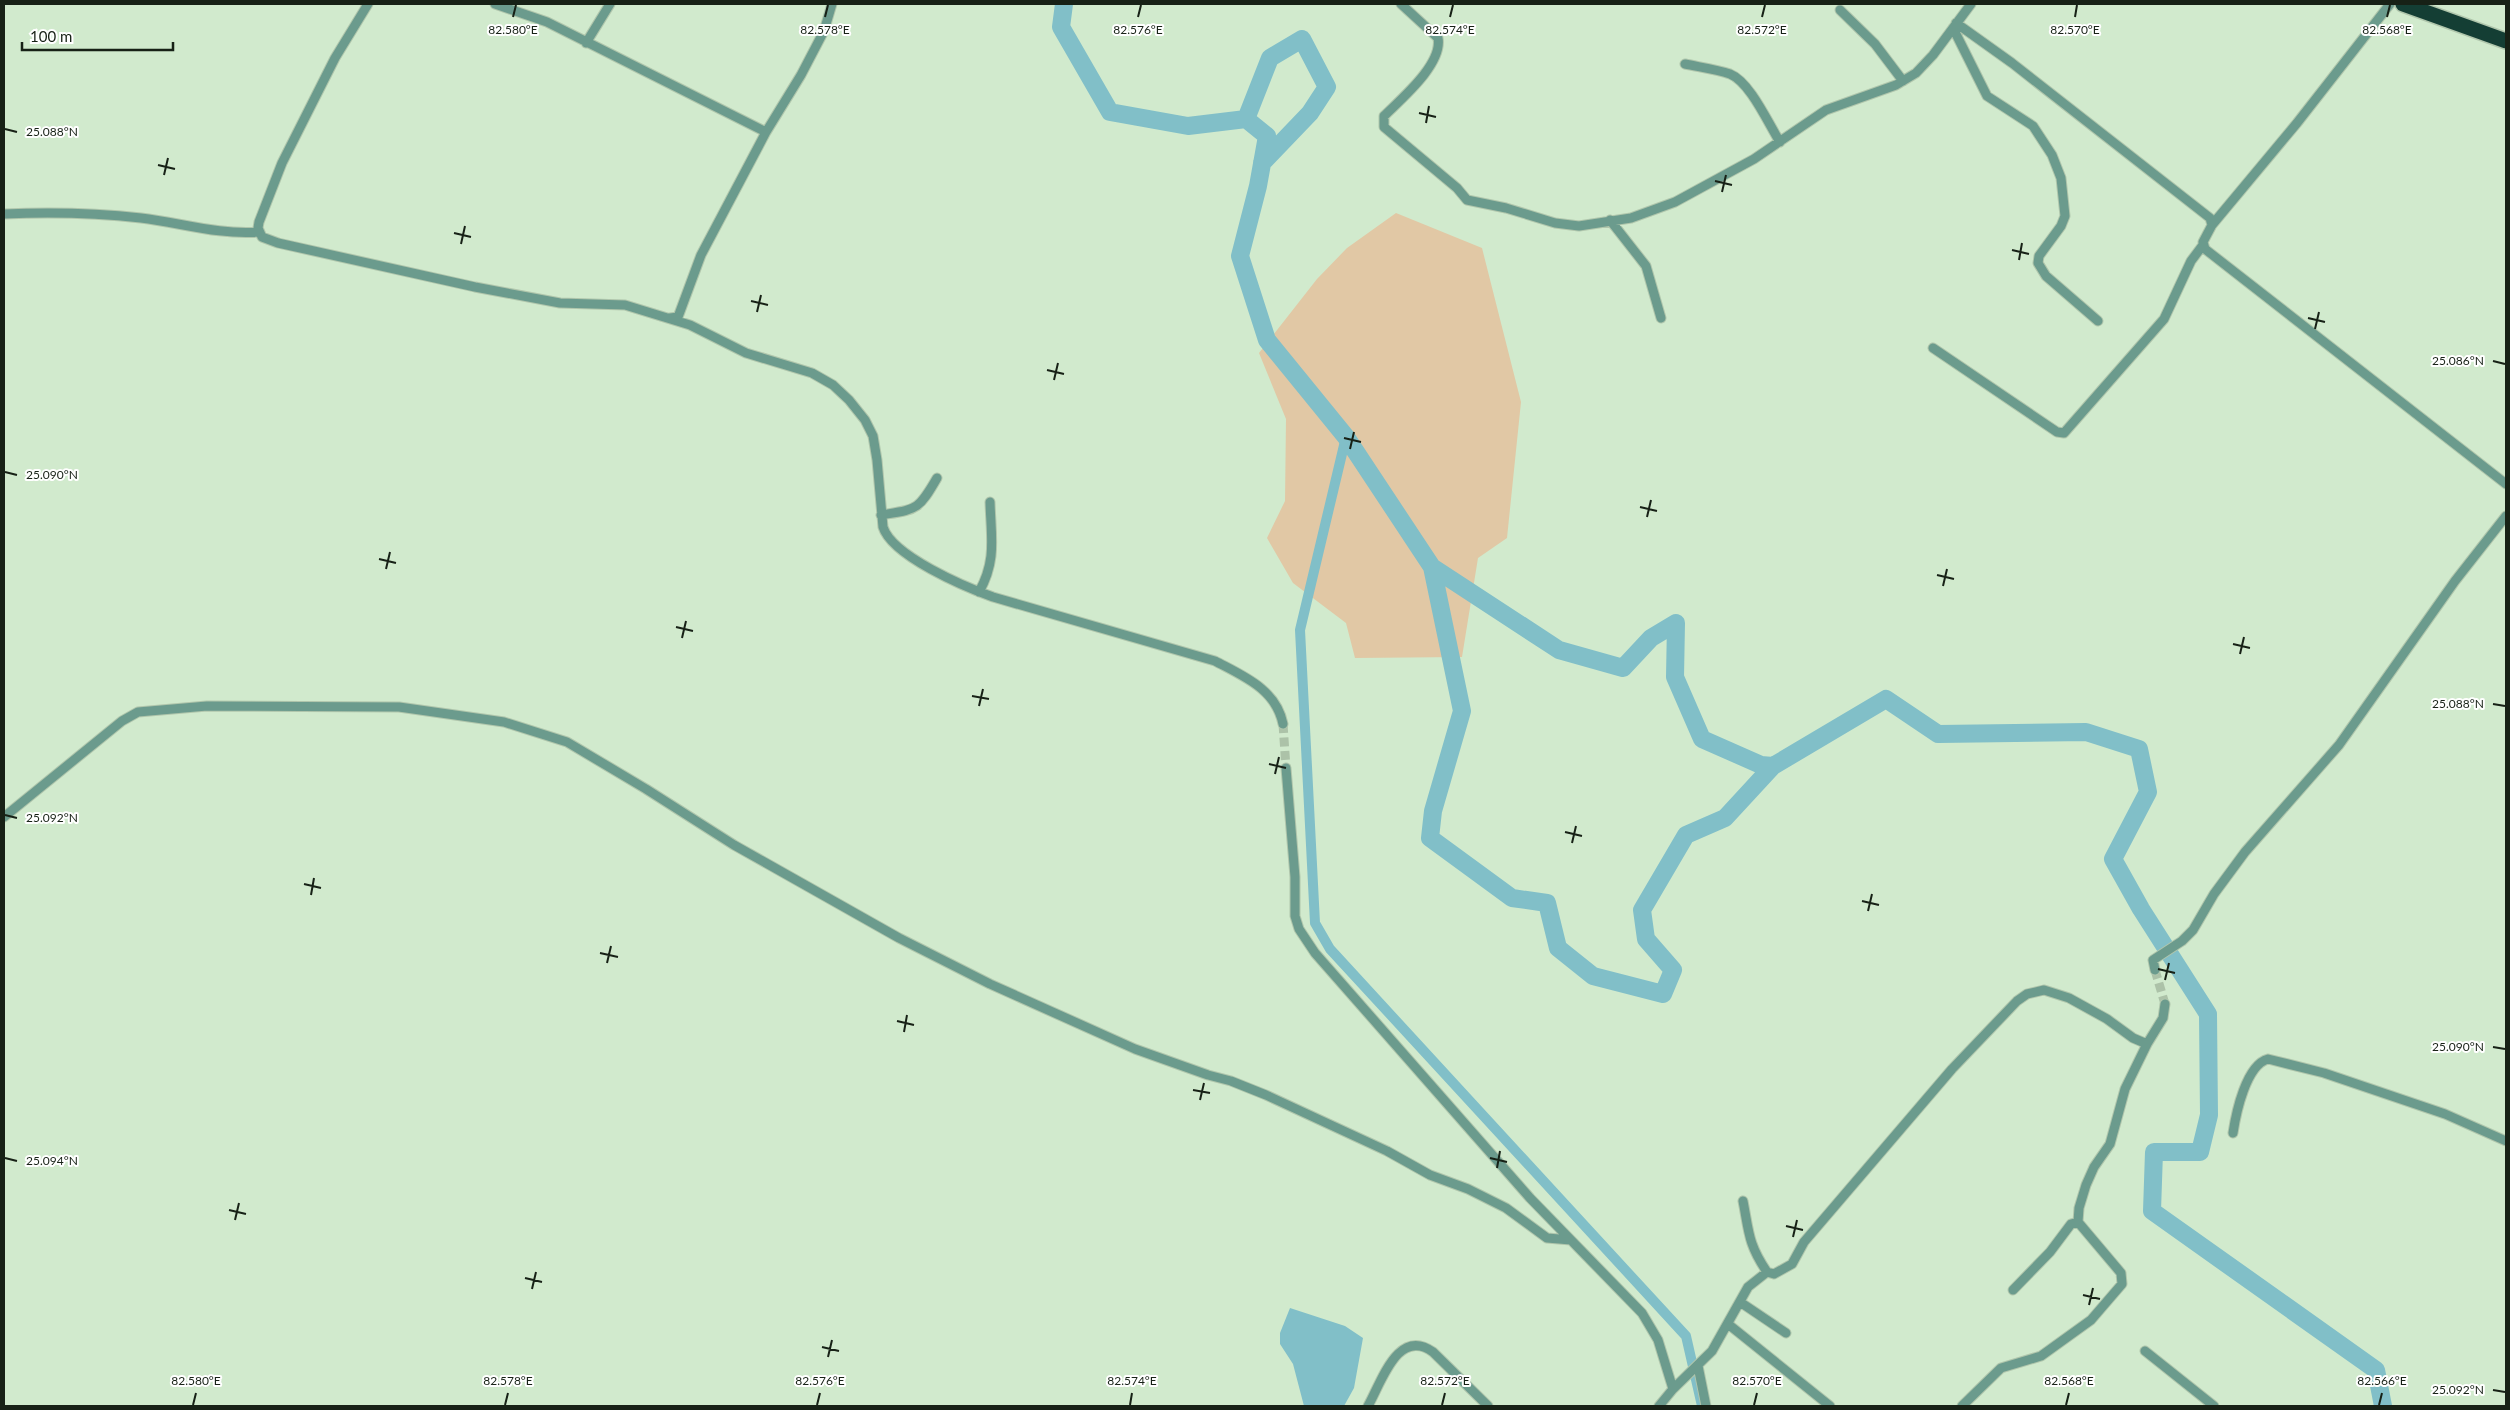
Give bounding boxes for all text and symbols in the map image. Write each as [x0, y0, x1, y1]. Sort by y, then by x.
scale bar [22, 20, 174, 52]
text: 82.580°E [488, 22, 538, 37]
text: 82.578°E [800, 22, 850, 37]
text: 82.576°E [1113, 22, 1163, 37]
text: 82.574°E [1425, 22, 1475, 37]
text: 82.572°E [1737, 22, 1787, 37]
text: 82.570°E [2050, 22, 2100, 37]
text: 82.568°E [2362, 22, 2412, 37]
text: 100 m [30, 27, 72, 45]
text: 25.088°N [26, 124, 78, 139]
text: 25.086°N [2432, 353, 2484, 368]
text: 25.090°N [26, 467, 78, 482]
text: 25.088°N [2432, 696, 2484, 711]
text: 25.092°N [26, 810, 78, 825]
text: 25.090°N [2432, 1039, 2484, 1054]
text: 25.094°N [26, 1153, 78, 1168]
text: 82.580°E [171, 1373, 221, 1388]
text: 82.578°E [483, 1373, 533, 1388]
text: 82.576°E [795, 1373, 845, 1388]
text: 82.574°E [1107, 1373, 1157, 1388]
text: 82.572°E [1420, 1373, 1470, 1388]
text: 82.570°E [1732, 1373, 1782, 1388]
text: 82.568°E [2044, 1373, 2094, 1388]
text: 82.566°E [2357, 1373, 2407, 1388]
text: 25.092°N [2432, 1382, 2484, 1397]

